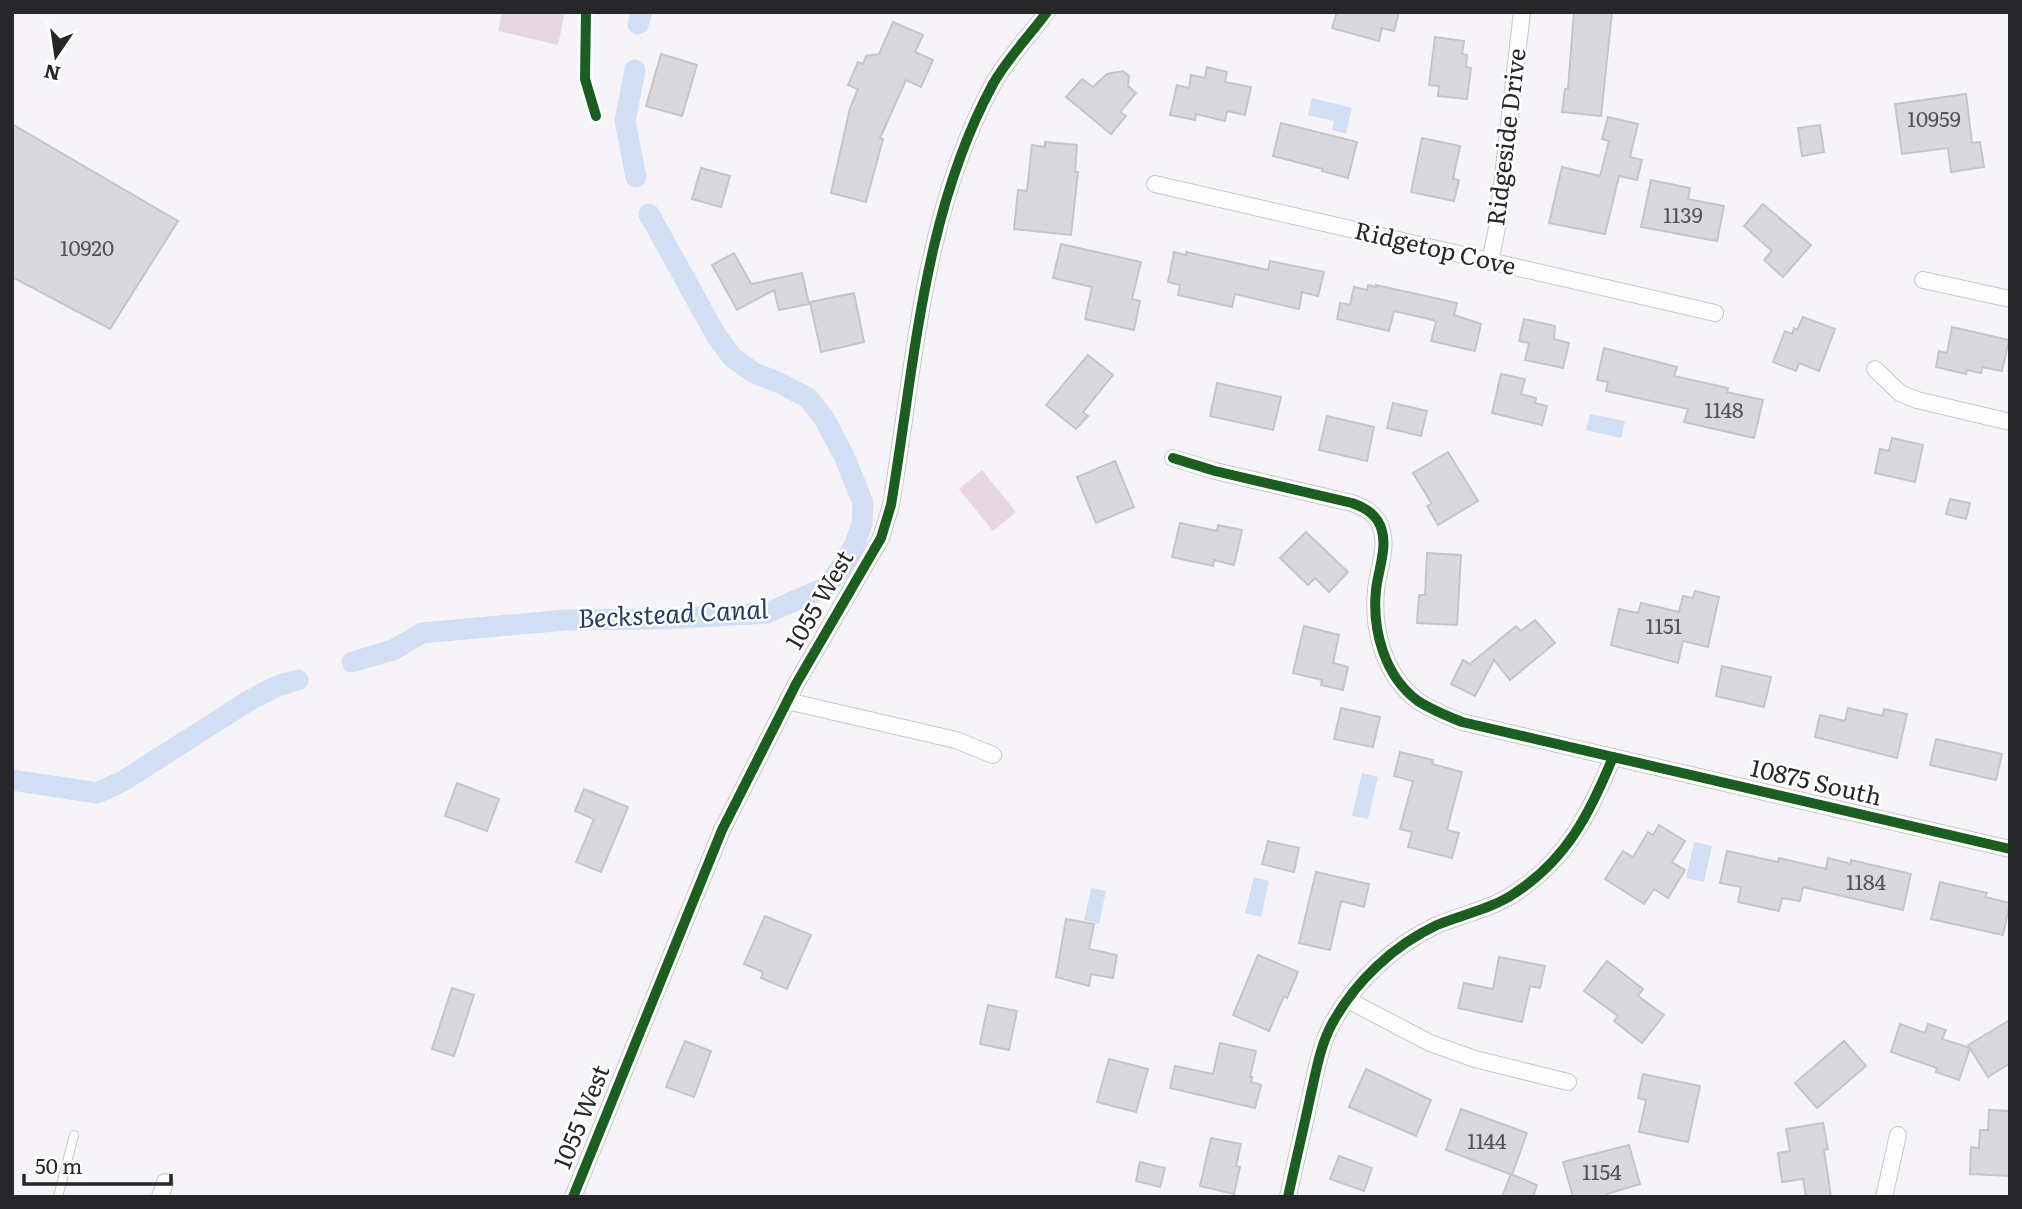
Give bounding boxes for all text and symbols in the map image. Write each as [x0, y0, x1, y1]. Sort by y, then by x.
north arrow [21, 21, 91, 91]
street label: Ridgeside Drive [1476, 46, 1533, 228]
text: N [41, 58, 63, 89]
house number: 10959 [1907, 102, 1961, 133]
house number: 1139 [1663, 198, 1703, 229]
street label: Ridgetop Cove [1351, 211, 1520, 282]
house number: 10920 [60, 231, 114, 262]
house number: 1148 [1704, 393, 1744, 424]
street label: 1055 West [775, 542, 860, 655]
water label: Beckstead Canal [577, 587, 770, 636]
house number: 1151 [1646, 609, 1683, 640]
street label: 10875 South [1748, 748, 1886, 813]
house number: 1184 [1846, 865, 1887, 896]
street label: 1055 West [543, 1059, 616, 1173]
house number: 1144 [1467, 1124, 1507, 1155]
scale bar [24, 1142, 172, 1186]
text: 50 m [35, 1149, 82, 1180]
house number: 1154 [1582, 1155, 1622, 1186]

